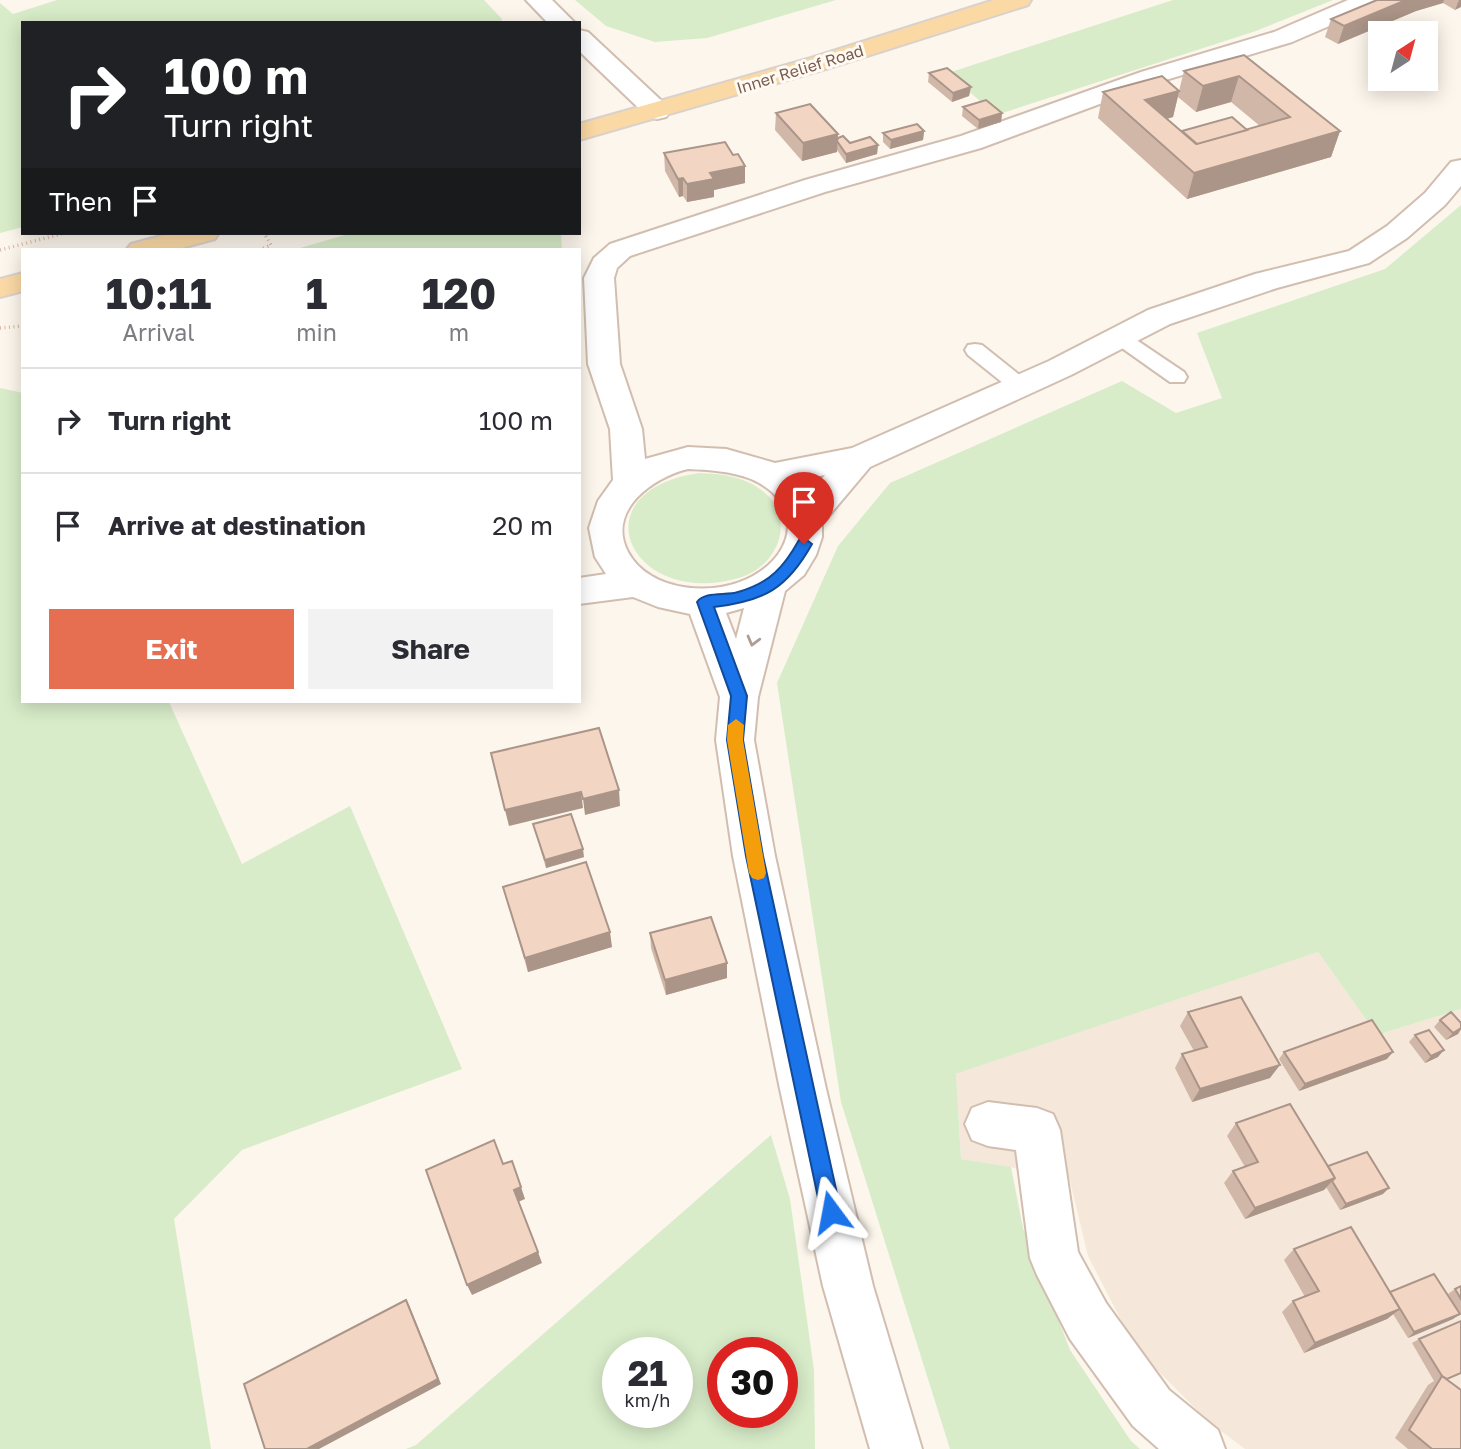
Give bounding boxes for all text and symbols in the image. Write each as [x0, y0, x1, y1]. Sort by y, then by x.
north arrow [1368, 21, 1438, 91]
map controls [1368, 21, 1438, 91]
street label: Inner Relief Road [734, 40, 866, 98]
text: 100 m [164, 46, 308, 105]
icon: right [49, 49, 140, 140]
text: Turn right [164, 106, 313, 144]
icon: arrive [126, 182, 164, 220]
text: Then [49, 186, 112, 217]
text: 10:11 [106, 268, 211, 318]
text: 1 [306, 268, 327, 318]
text: 120 [422, 268, 496, 318]
text: Arrival [123, 318, 195, 346]
text: min [296, 318, 337, 346]
text: m [449, 318, 469, 346]
icon: right [49, 402, 87, 440]
text: Turn right [108, 405, 231, 436]
text: 100 m [479, 405, 553, 436]
pin [774, 472, 834, 544]
icon: arrive [785, 483, 823, 521]
icon: arrive [49, 507, 87, 545]
text: Arrive at destination [108, 510, 366, 541]
text: 20 m [492, 510, 553, 541]
button: Exit [49, 609, 294, 689]
button: Share [308, 609, 553, 689]
one-way arrow [747, 635, 762, 647]
position arrow [794, 1175, 868, 1249]
speed limit sign: 30 [707, 1337, 798, 1428]
text: 21 [628, 1352, 667, 1394]
text: km/h [625, 1389, 670, 1411]

